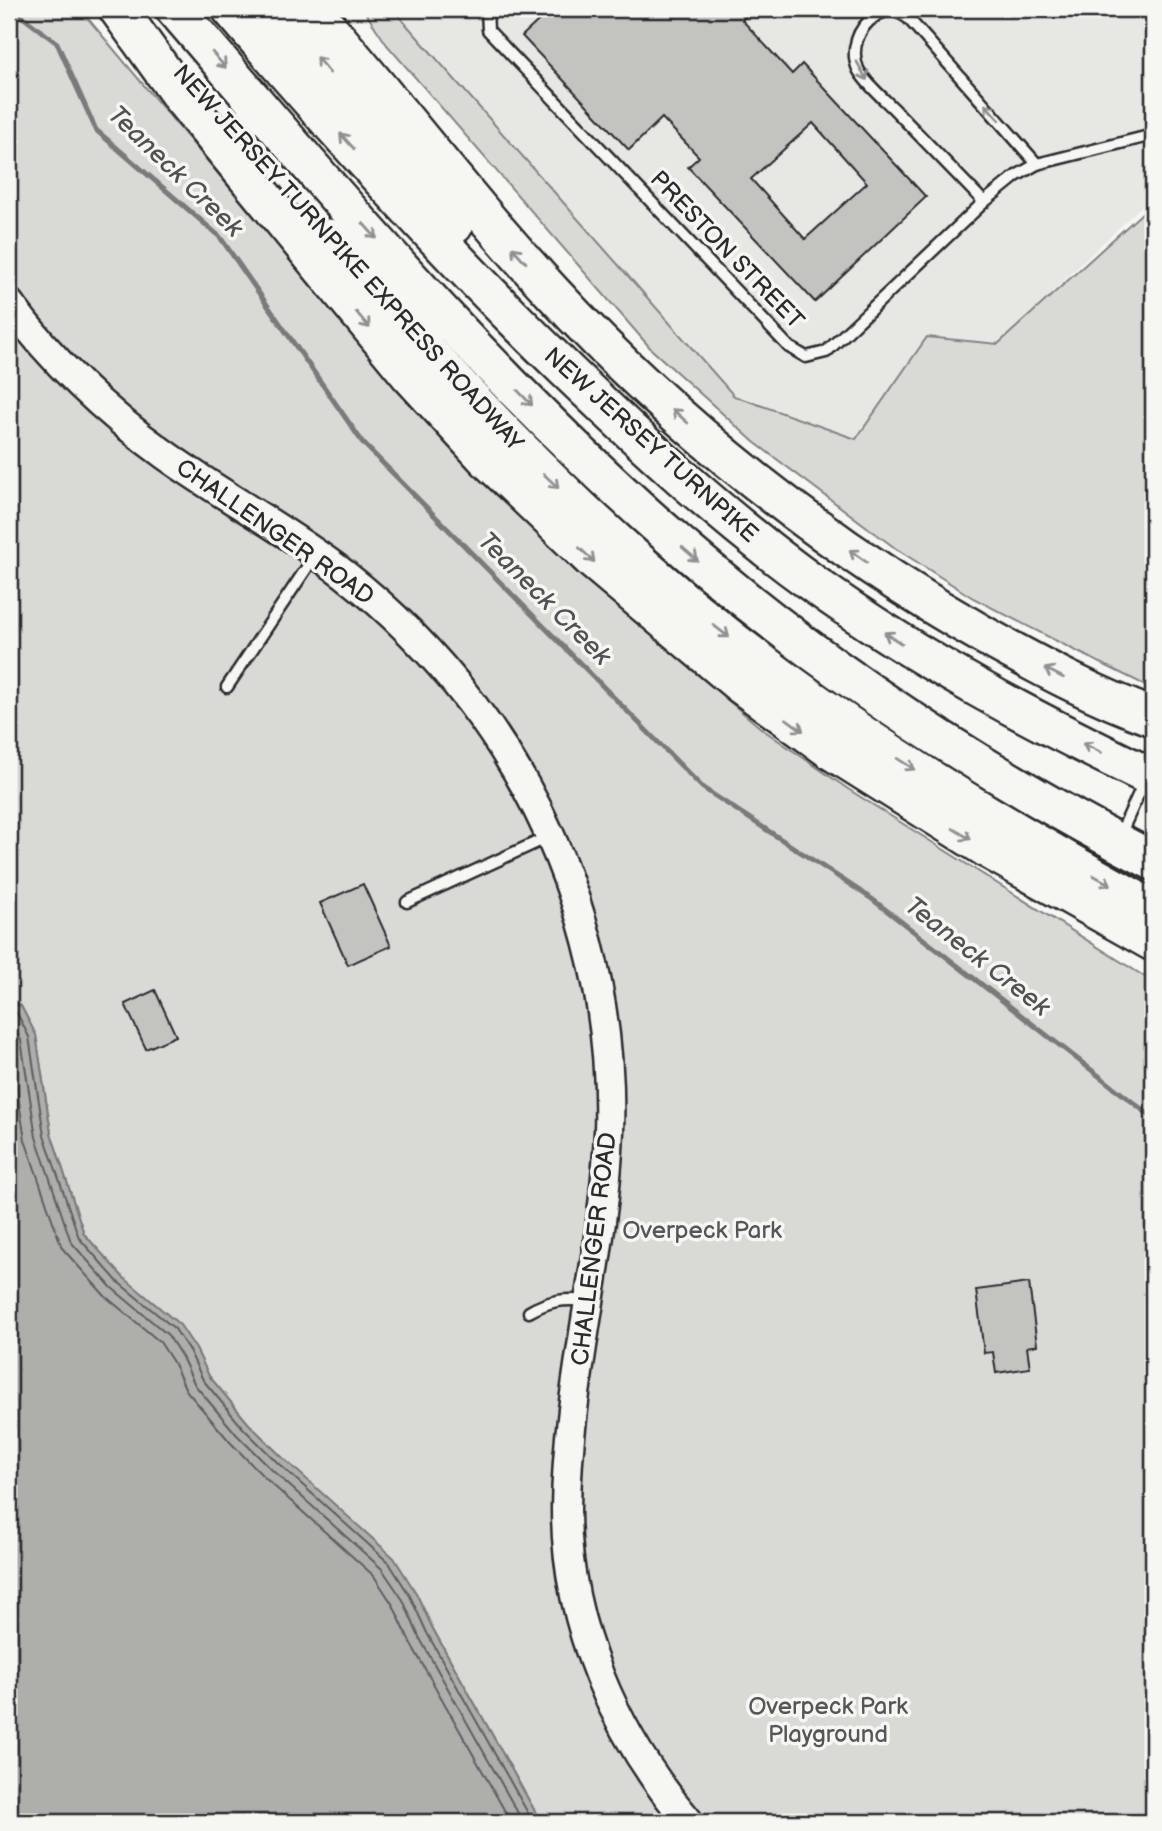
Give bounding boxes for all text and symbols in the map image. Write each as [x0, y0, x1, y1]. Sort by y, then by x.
one-way arrow [211, 51, 227, 69]
one-way arrow [315, 56, 331, 74]
street label: NEW JERSEY TURNPIKE EXPRESS ROADWAY [167, 59, 530, 458]
one-way arrow [856, 61, 870, 81]
water label: Teaneck Creek [101, 100, 250, 245]
one-way arrow [984, 103, 1000, 121]
one-way arrow [339, 132, 355, 150]
street label: PRESTON STREET [644, 165, 810, 336]
one-way arrow [361, 222, 378, 239]
one-way arrow [511, 246, 527, 264]
one-way arrow [355, 310, 371, 328]
street label: NEW JERSEY TURNPIKE [538, 341, 764, 549]
one-way arrow [516, 389, 533, 406]
one-way arrow [671, 408, 689, 424]
street label: CHALLENGER ROAD [170, 453, 380, 611]
one-way arrow [542, 472, 559, 489]
water label: Teaneck Creek [471, 526, 618, 673]
one-way arrow [681, 546, 699, 562]
one-way arrow [578, 547, 595, 564]
one-way arrow [849, 549, 868, 563]
one-way arrow [712, 624, 730, 639]
one-way arrow [884, 630, 904, 644]
one-way arrow [1044, 665, 1065, 679]
one-way arrow [785, 718, 804, 732]
one-way arrow [1082, 741, 1103, 755]
one-way arrow [896, 757, 915, 772]
one-way arrow [952, 827, 972, 841]
one-way arrow [1091, 873, 1111, 887]
water label: Teaneck Creek [898, 891, 1057, 1024]
street label: CHALLENGER ROAD [565, 1131, 623, 1367]
park label: Overpeck Park [622, 1216, 782, 1245]
park label: Overpeck Park Playground [748, 1692, 908, 1749]

